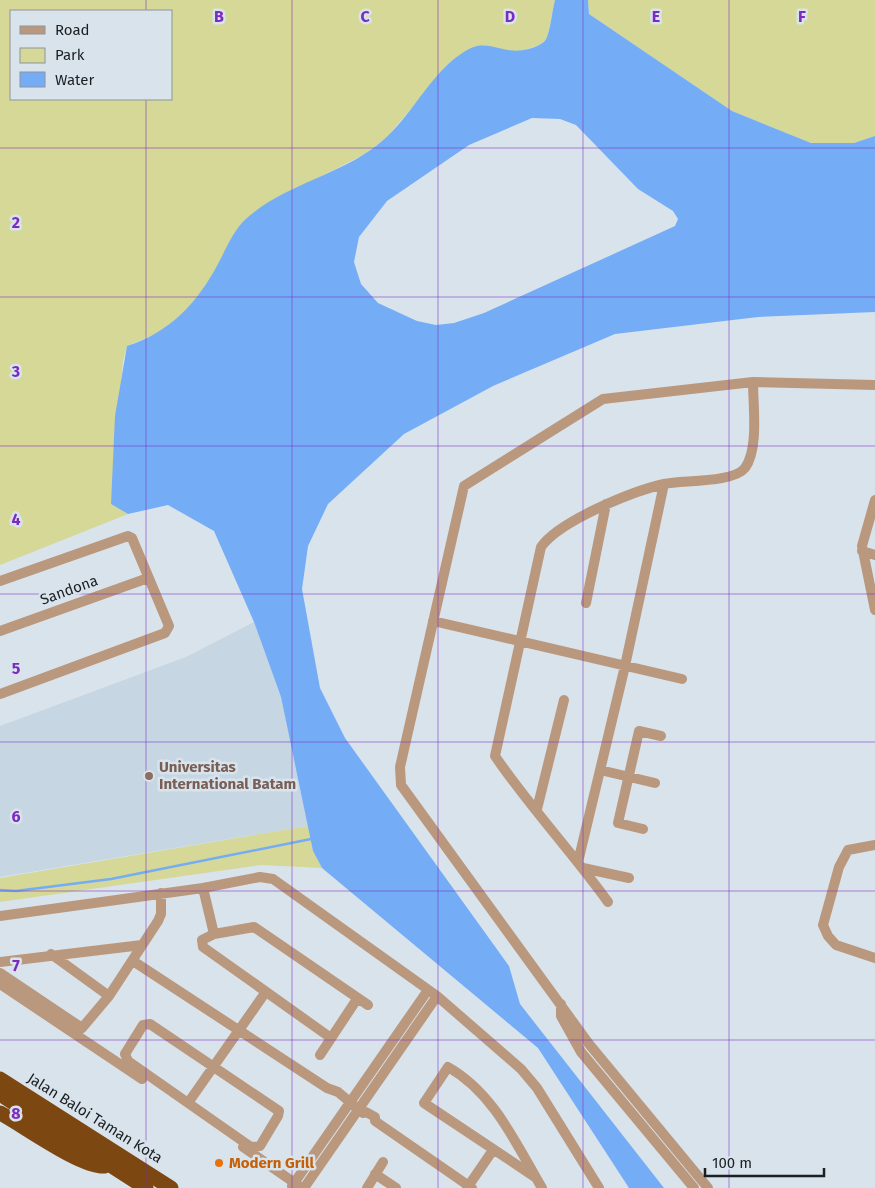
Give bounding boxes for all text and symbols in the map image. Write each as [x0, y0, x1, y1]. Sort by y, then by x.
text: B [214, 7, 224, 26]
text: C [360, 7, 370, 26]
text: D [505, 7, 515, 26]
text: E [652, 7, 660, 26]
text: F [798, 7, 806, 26]
legend [10, 10, 172, 100]
text: Road [55, 21, 90, 39]
text: Park [55, 46, 85, 64]
text: Water [55, 71, 94, 89]
text: 2 [12, 213, 20, 232]
text: 3 [11, 362, 20, 381]
text: 4 [11, 510, 21, 529]
street label: Sandona [38, 571, 100, 609]
text: 5 [12, 659, 21, 678]
place label: Universitas International Batam [159, 758, 296, 793]
marker: Universitas International Batam [143, 770, 155, 782]
text: 6 [11, 807, 21, 826]
text: 7 [12, 956, 20, 975]
street label: Jalan Baloi Taman Kota [24, 1069, 166, 1167]
text: 8 [11, 1104, 21, 1123]
scale bar [705, 1146, 824, 1178]
place label: Modern Grill [229, 1154, 314, 1172]
text: 100 m [712, 1154, 752, 1172]
marker: Modern Grill [213, 1157, 225, 1169]

